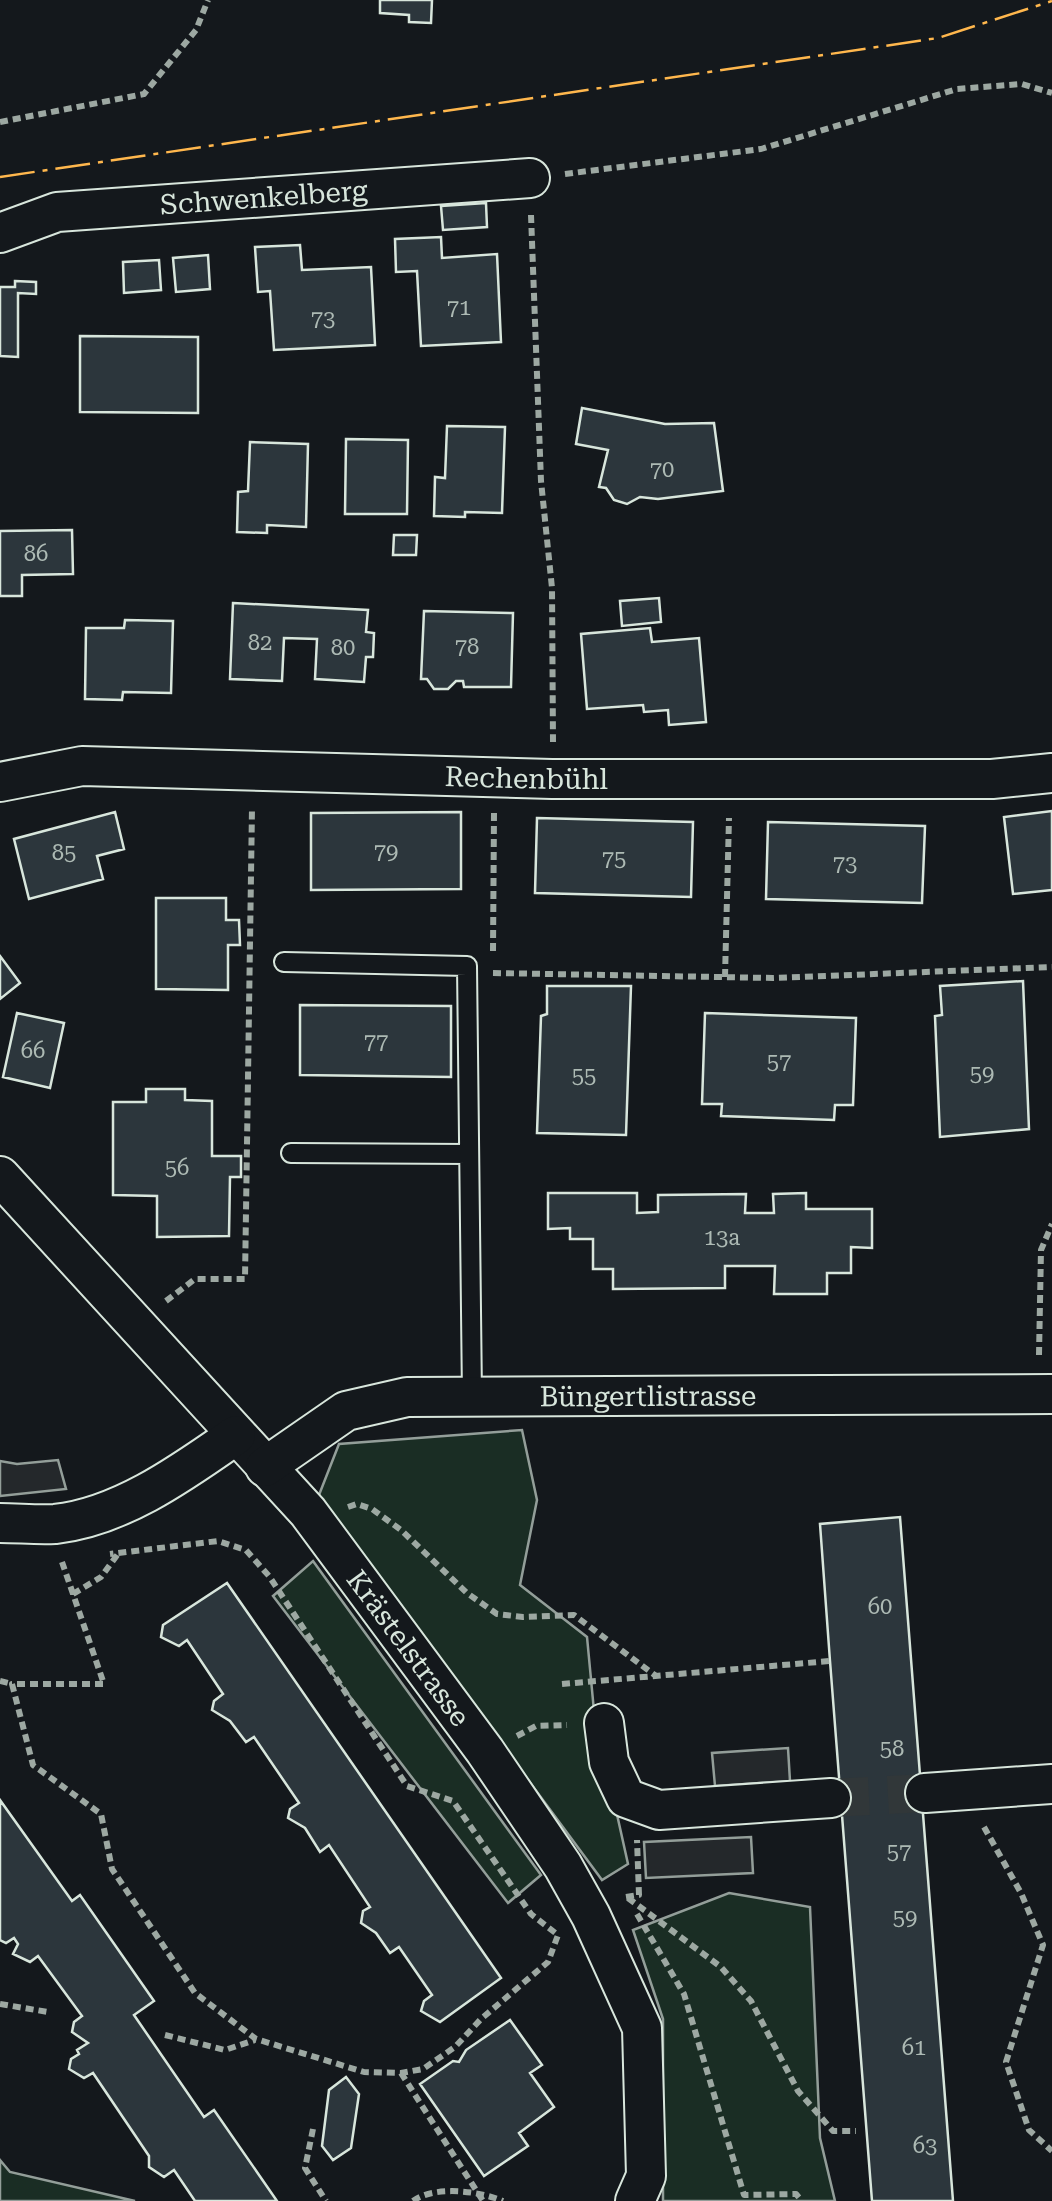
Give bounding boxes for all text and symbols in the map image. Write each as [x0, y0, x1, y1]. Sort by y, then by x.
street label: Schwenkelberg [159, 174, 369, 222]
house number: 71 [447, 295, 471, 320]
house number: 73 [311, 306, 335, 331]
house number: 70 [650, 457, 674, 482]
house number: 86 [24, 541, 48, 566]
house number: 82 [248, 630, 272, 655]
house number: 78 [455, 634, 479, 659]
house number: 80 [331, 635, 355, 660]
street label: Rechenbühl [444, 760, 608, 796]
house number: 79 [374, 839, 398, 864]
house number: 85 [52, 840, 76, 865]
house number: 75 [602, 846, 626, 871]
house number: 73 [833, 851, 857, 876]
house number: 77 [364, 1029, 388, 1054]
house number: 66 [21, 1038, 45, 1063]
house number: 57 [767, 1049, 791, 1074]
house number: 59 [970, 1061, 994, 1086]
house number: 55 [572, 1063, 596, 1088]
house number: 56 [165, 1155, 189, 1180]
house number: 13a [704, 1225, 740, 1250]
street label: Büngertlistrasse [540, 1379, 756, 1413]
street label: Krästelstrasse [340, 1564, 477, 1733]
house number: 60 [868, 1594, 892, 1619]
house number: 58 [880, 1736, 904, 1761]
house number: 57 [887, 1839, 911, 1864]
house number: 59 [893, 1905, 917, 1930]
house number: 61 [902, 2035, 926, 2060]
house number: 63 [913, 2133, 937, 2158]

